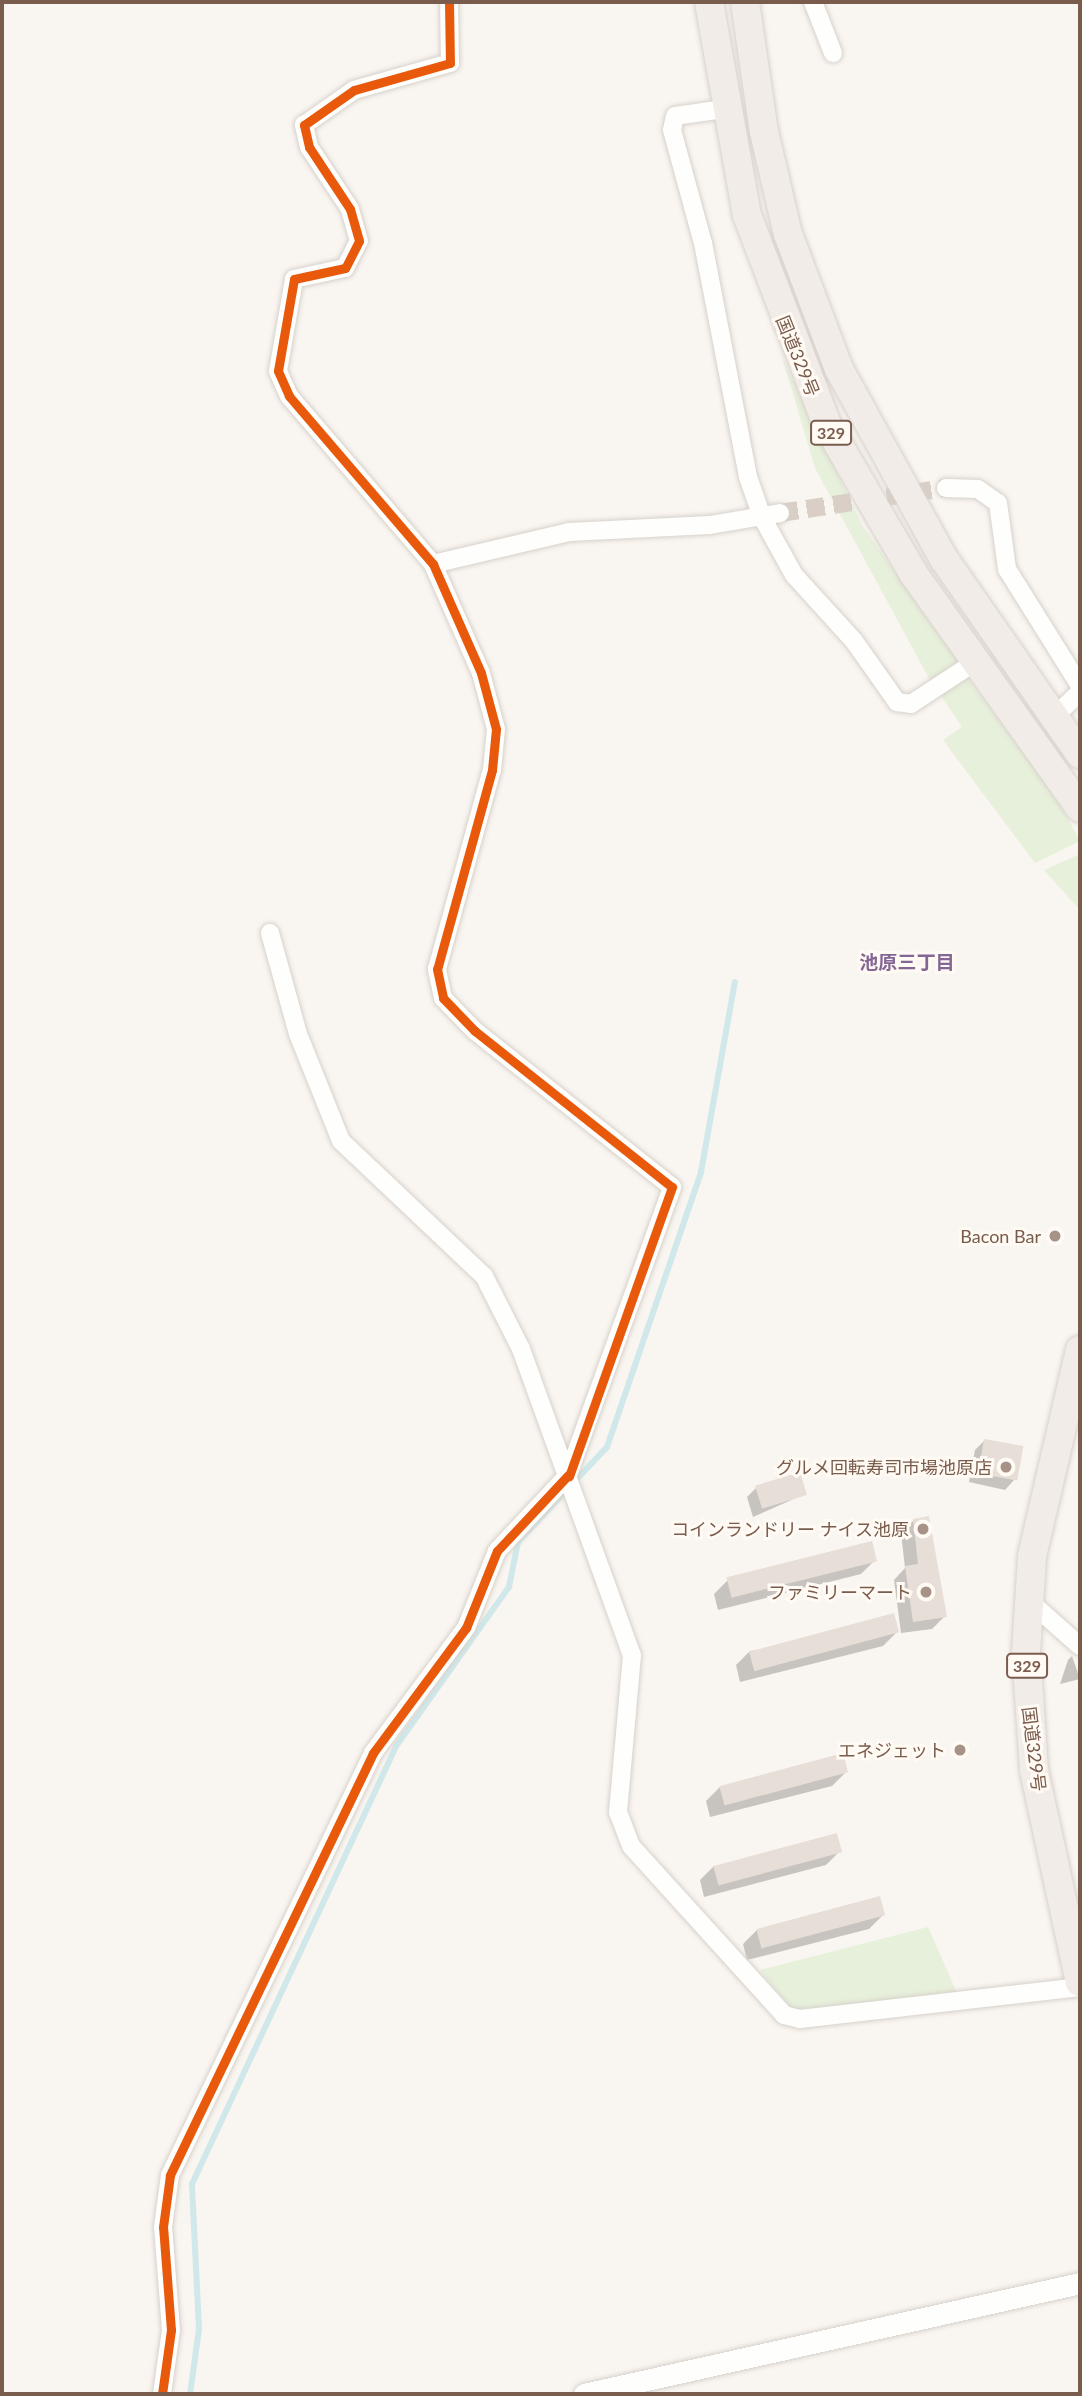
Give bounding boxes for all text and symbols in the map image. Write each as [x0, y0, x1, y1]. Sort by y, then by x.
street label: 国道329号 [772, 312, 824, 400]
road number: 329 [810, 420, 852, 446]
district label: 池原三丁目 [860, 951, 954, 973]
place label: Bacon Bar [960, 1225, 1041, 1247]
marker: Bacon Bar [1047, 1228, 1063, 1244]
place label: グルメ回転寿司市場池原店 [776, 1456, 992, 1478]
marker: グルメ回転寿司市場池原店 [998, 1459, 1014, 1475]
place label: コインランドリー ナイス池原 [670, 1518, 909, 1540]
marker: コインランドリー ナイス池原 [915, 1521, 931, 1537]
place label: ファミリーマート [768, 1581, 912, 1603]
marker: ファミリーマート [918, 1584, 934, 1600]
road number: 329 [1006, 1654, 1048, 1678]
street label: 国道329号 [1018, 1705, 1050, 1793]
place label: エネジェット [838, 1739, 946, 1761]
marker: エネジェット [952, 1742, 968, 1758]

